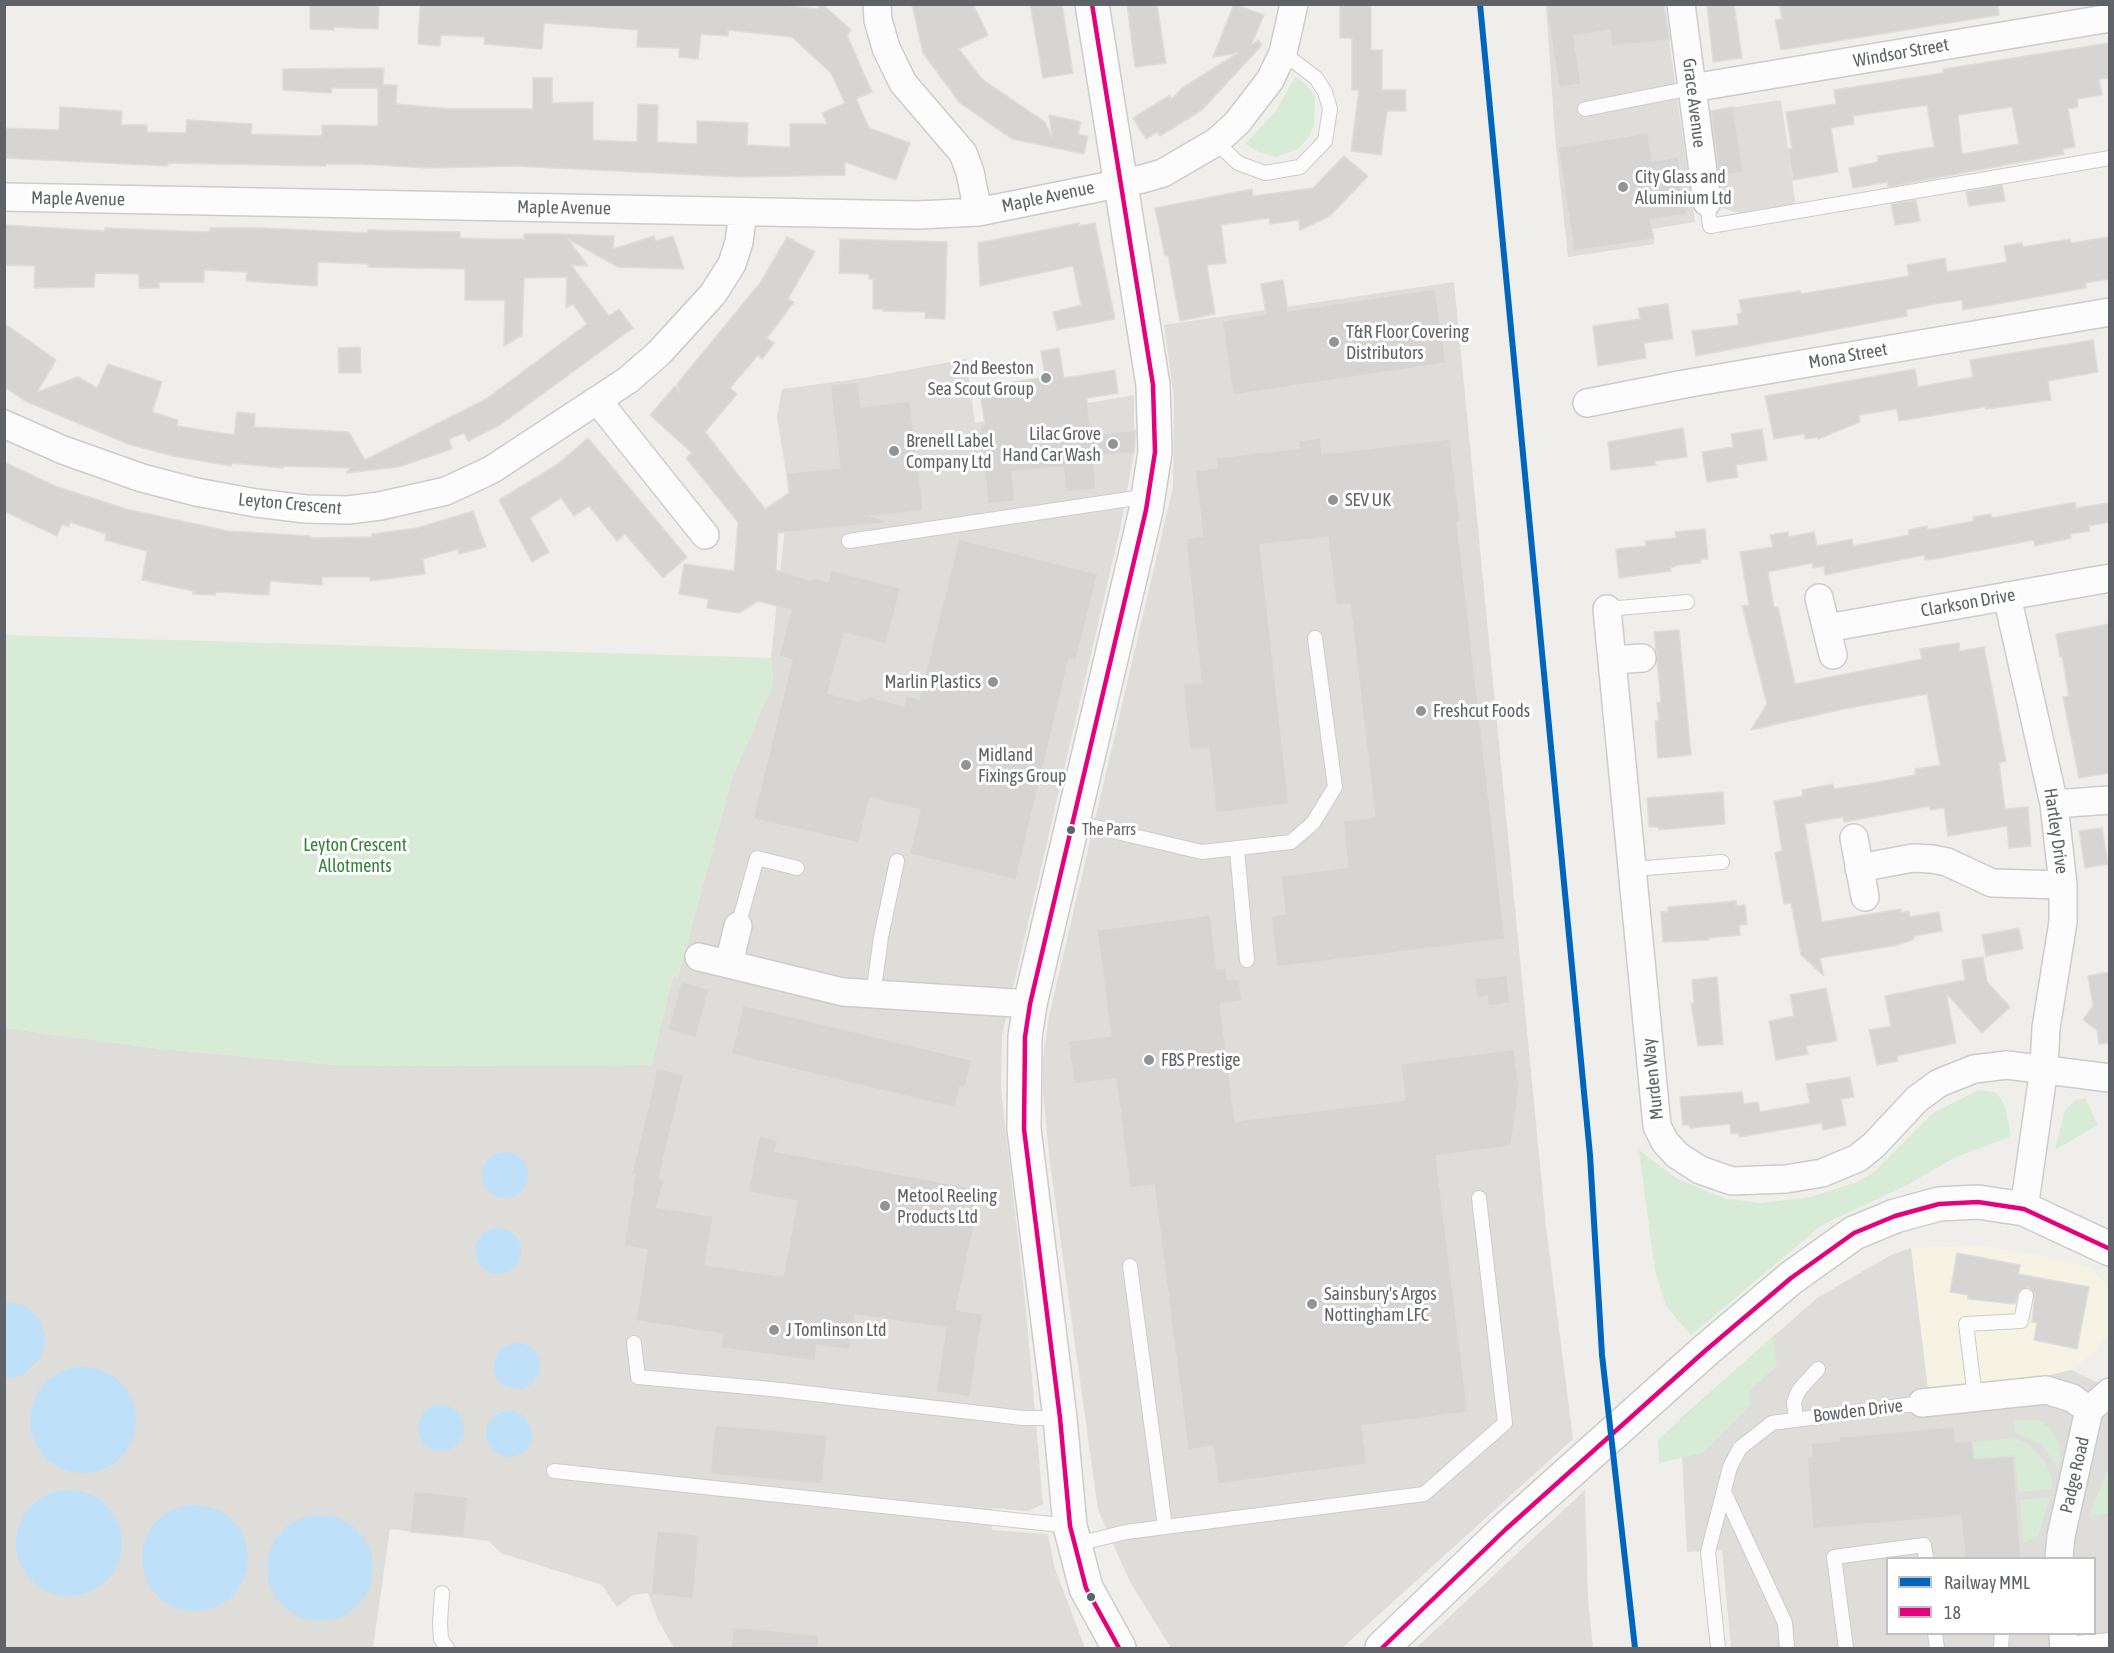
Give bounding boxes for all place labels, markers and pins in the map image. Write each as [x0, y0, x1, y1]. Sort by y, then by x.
place label: City Glass and Aluminium Ltd [1635, 166, 1732, 208]
marker: City Glass and Aluminium Ltd [1616, 180, 1630, 194]
place label: T&R Floor Covering Distributors [1346, 321, 1469, 364]
marker: T&R Floor Covering Distributors [1327, 335, 1341, 349]
place label: 2nd Beeston Sea Scout Group [928, 357, 1034, 400]
marker: 2nd Beeston Sea Scout Group [1039, 371, 1053, 385]
place label: Lilac Grove Hand Car Wash [1002, 423, 1101, 466]
place label: Brenell Label Company Ltd [906, 430, 994, 472]
marker: Lilac Grove Hand Car Wash [1106, 437, 1120, 451]
marker: Brenell Label Company Ltd [887, 444, 901, 458]
place label: SEV UK [1345, 489, 1391, 511]
marker: SEV UK [1326, 493, 1340, 507]
place label: Marlin Plastics [885, 671, 981, 693]
marker: Marlin Plastics [986, 675, 1000, 689]
place label: Freshcut Foods [1433, 700, 1530, 722]
marker: Freshcut Foods [1414, 704, 1428, 718]
place label: Midland Fixings Group [978, 744, 1067, 786]
marker: Midland Fixings Group [959, 758, 973, 772]
place label: The Parrs [1082, 820, 1136, 840]
marker: The Parrs [1065, 824, 1077, 836]
place label: FBS Prestige [1161, 1049, 1240, 1071]
marker: FBS Prestige [1142, 1053, 1156, 1067]
place label: Metool Reeling Products Ltd [897, 1185, 997, 1228]
marker: Metool Reeling Products Ltd [878, 1199, 892, 1213]
place label: Sainsbury's Argos Nottingham LFC [1324, 1283, 1437, 1326]
marker: Sainsbury's Argos Nottingham LFC [1305, 1297, 1319, 1311]
place label: J Tomlinson Ltd [786, 1319, 887, 1341]
marker: J Tomlinson Ltd [767, 1323, 781, 1337]
unlabelled marker [1085, 1591, 1097, 1603]

